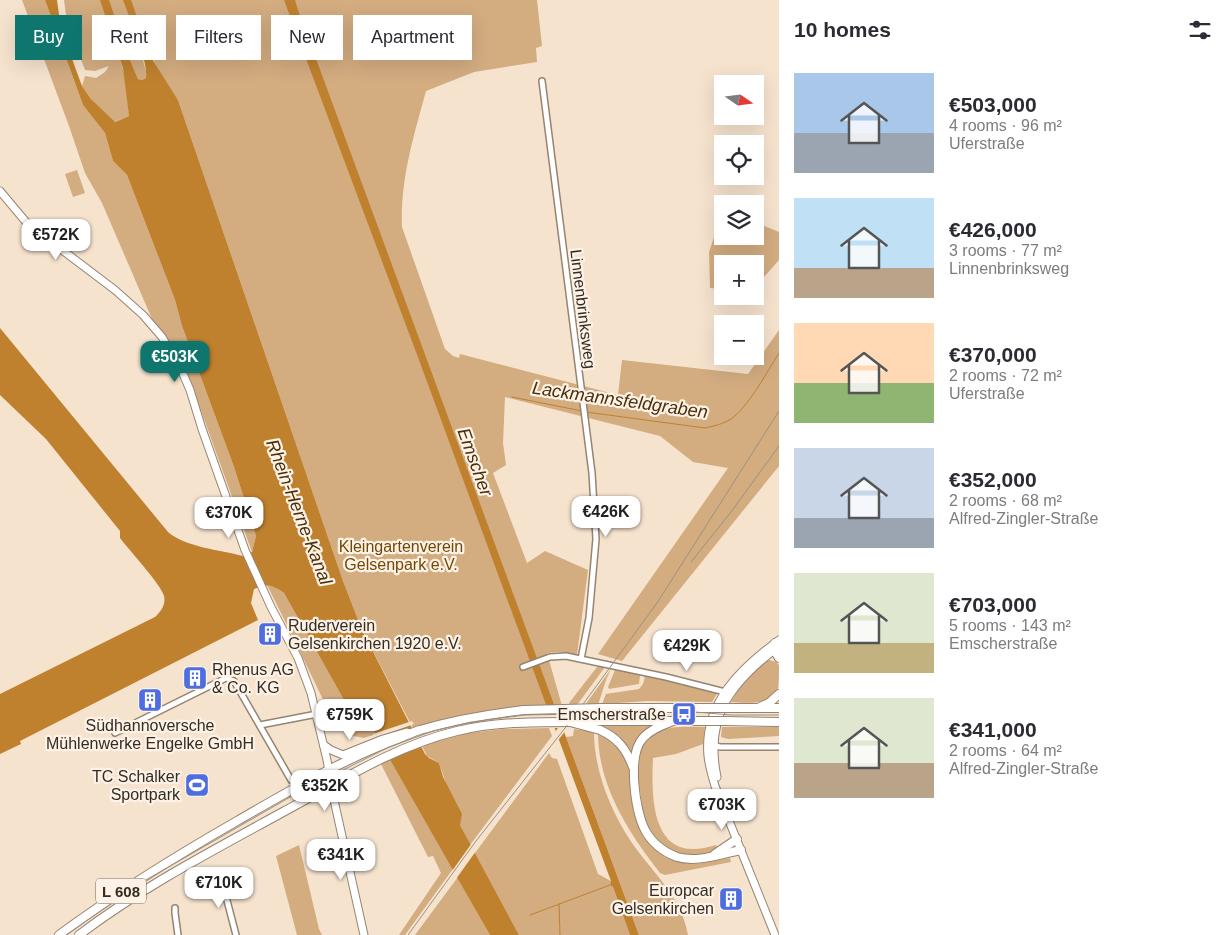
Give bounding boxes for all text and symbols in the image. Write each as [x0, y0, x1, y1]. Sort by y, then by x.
chip: Buy [15, 15, 82, 60]
chip: Rent [92, 15, 166, 60]
chip: Filters [176, 15, 261, 60]
chip: New [271, 15, 343, 60]
chip: Apartment [353, 15, 472, 60]
icon: filters [1186, 16, 1214, 44]
text: 10 homes [794, 18, 891, 41]
north arrow [714, 75, 764, 125]
map controls [714, 75, 764, 365]
icon: home [834, 93, 894, 153]
text: €503,000 [949, 93, 1037, 116]
text: 4 rooms · 96 m² [949, 117, 1062, 134]
button: locate [714, 135, 764, 185]
text: Uferstraße [949, 135, 1025, 152]
button: layers [714, 195, 764, 245]
pin: €572K [21, 218, 91, 261]
icon: home [834, 218, 894, 278]
text: €426,000 [949, 218, 1037, 241]
text: €572K [32, 226, 80, 243]
text: 3 rooms · 77 m² [949, 242, 1062, 259]
street label: Linnenbrinksweg [567, 248, 599, 370]
button: + [714, 255, 764, 305]
text: Linnenbrinksweg [949, 260, 1069, 277]
button: − [714, 315, 764, 365]
pin: €503K [140, 340, 210, 383]
icon: home [834, 343, 894, 403]
text: €370,000 [949, 343, 1037, 366]
text: €503K [151, 348, 199, 365]
text: 2 rooms · 72 m² [949, 367, 1062, 384]
water label: Lackmannsfeldgraben [531, 378, 709, 422]
text: Uferstraße [949, 385, 1025, 402]
water label: Emscher [453, 425, 497, 500]
water label: Rhein-Herne-Kanal [262, 436, 336, 588]
icon: home [834, 468, 894, 528]
text: €352,000 [949, 468, 1037, 491]
text: 2 rooms · 68 m² [949, 492, 1062, 509]
pin: €370K [194, 496, 264, 539]
pin: €426K [571, 496, 641, 538]
text: €426K [582, 503, 630, 520]
text: €370K [205, 504, 253, 521]
text: Alfred-Zingler-Straße [949, 510, 1098, 527]
park label: Kleingartenverein Gelsenpark e.V. [339, 538, 463, 573]
icon: home [834, 593, 894, 653]
text: €703,000 [949, 593, 1037, 616]
place label: Ruderverein Gelsenkirchen 1920 e.V. [288, 617, 462, 652]
text: 5 rooms · 143 m² [949, 617, 1071, 634]
building icon: Ruderverein Gelsenkirchen 1920 e.V. [257, 621, 283, 647]
pin: €429K [652, 630, 722, 672]
text: Emscherstraße [949, 635, 1057, 652]
text: €429K [663, 637, 711, 654]
place label: Rhenus AG & Co. KG [212, 661, 294, 696]
building icon: Rhenus AG & Co. KG [182, 665, 208, 691]
building icon: Südhannoversche Mühlenwerke Engelke GmbH [137, 687, 163, 713]
pin: €759K [315, 698, 385, 741]
bus stop icon: Emscherstraße [671, 701, 697, 727]
text: €759K [326, 706, 374, 723]
place label: Emscherstraße [558, 706, 666, 723]
place label: Südhannoversche Mühlenwerke Engelke GmbH [46, 717, 254, 752]
icon: home [834, 718, 894, 778]
text: €341,000 [949, 718, 1037, 741]
text: 2 rooms · 64 m² [949, 742, 1062, 759]
text: Alfred-Zingler-Straße [949, 760, 1098, 777]
place label: TC Schalker Sportpark [92, 768, 181, 803]
pin: €352K [290, 770, 360, 812]
sports icon: TC Schalker Sportpark [184, 772, 210, 798]
text: €352K [301, 777, 349, 794]
pin: €703K [687, 788, 757, 831]
text: €703K [698, 796, 746, 813]
pin: €341K [306, 838, 376, 881]
text: €341K [317, 846, 365, 863]
pin: €710K [184, 866, 254, 909]
text: €710K [195, 874, 243, 891]
road number: L 608 [96, 878, 146, 904]
place label: Europcar Gelsenkirchen [612, 882, 715, 917]
building icon: Europcar Gelsenkirchen [718, 886, 744, 912]

